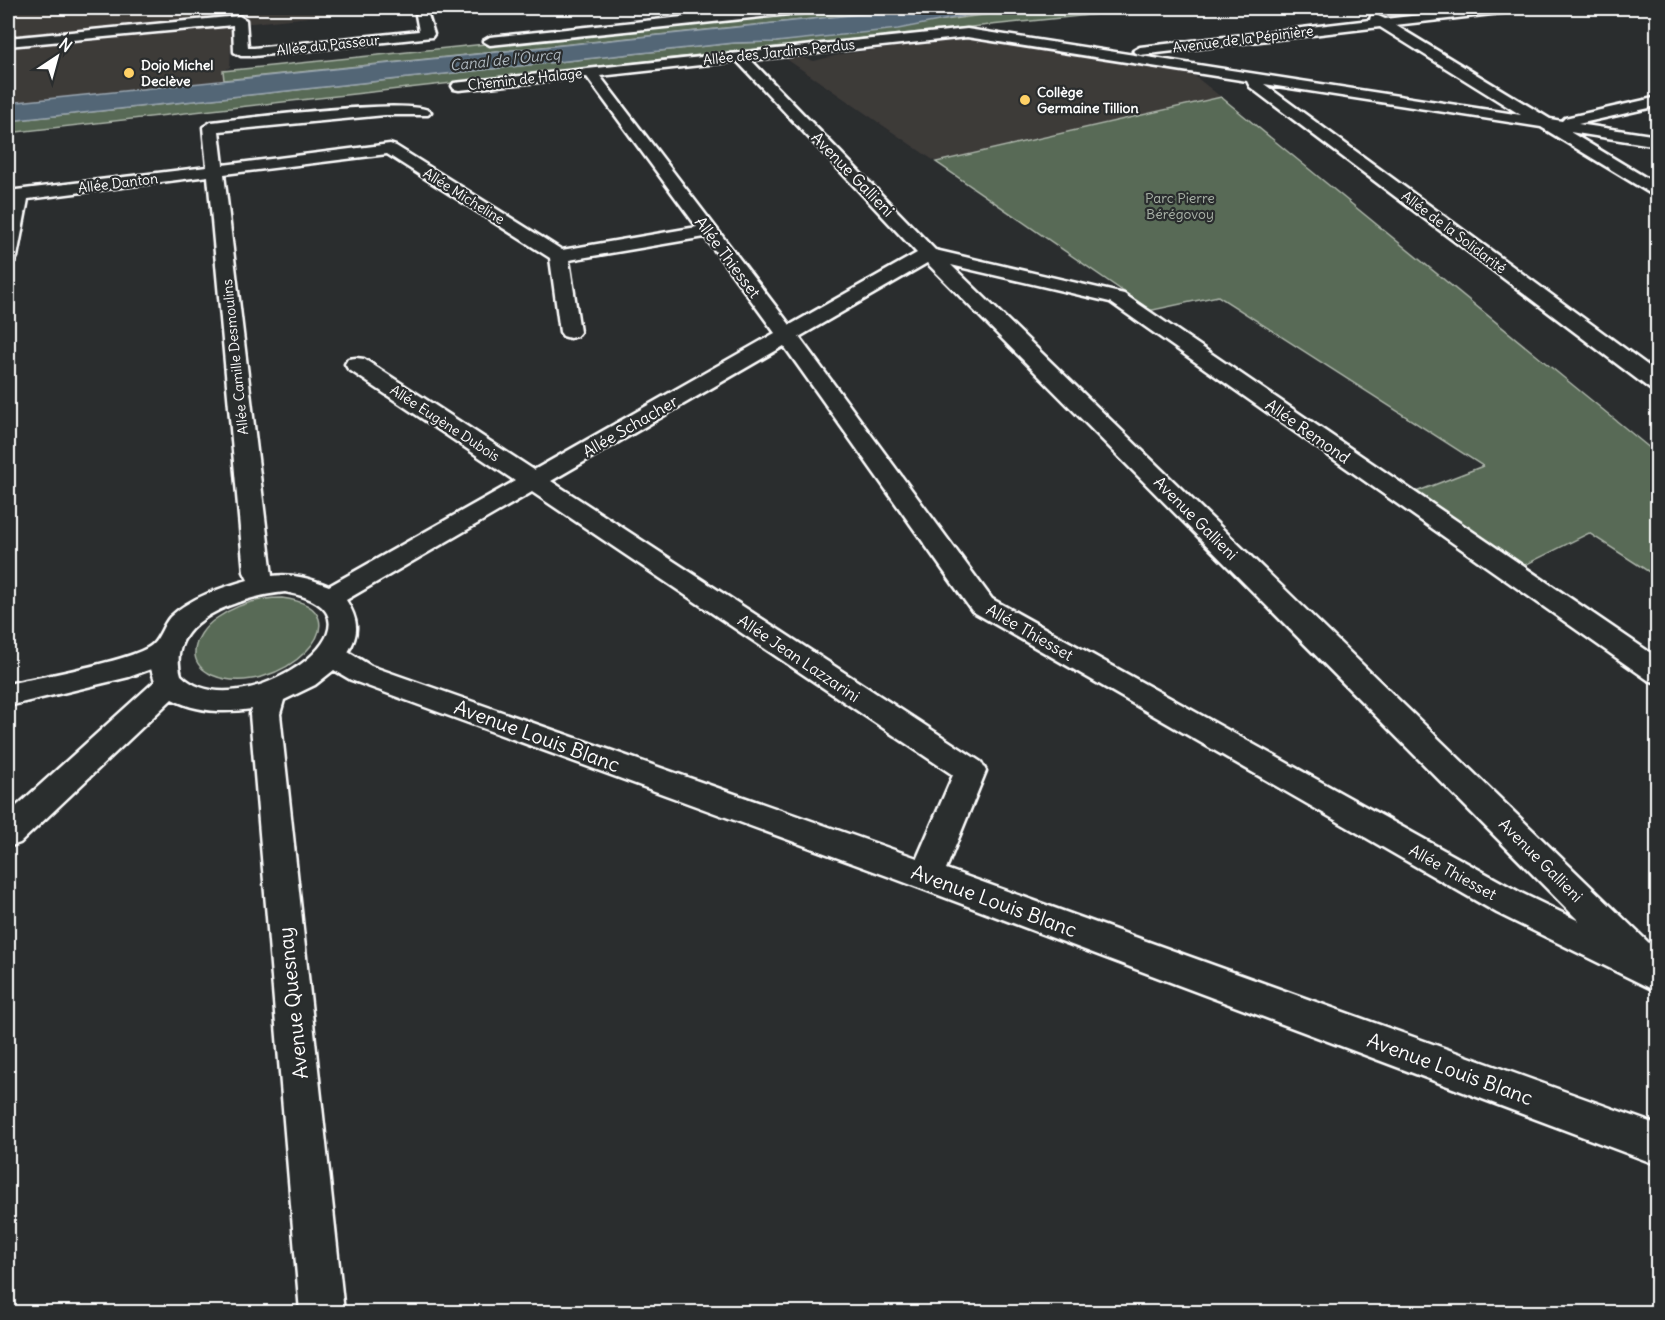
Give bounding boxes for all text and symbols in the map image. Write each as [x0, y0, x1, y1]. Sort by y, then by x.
street label: Avenue de la Pépinière [1171, 21, 1315, 57]
north arrow [27, 27, 87, 87]
street label: Allée du Passeur [276, 31, 381, 59]
text: N [55, 34, 76, 56]
street label: Allée des Jardins Perdus [702, 35, 856, 69]
water label: Canal de l'Ourcq [449, 44, 563, 75]
place label: Dojo Michel Declève [141, 56, 213, 90]
street label: Chemin de Halage [467, 64, 583, 94]
marker: Dojo Michel Declève [122, 66, 136, 80]
place label: Collège Germaine Tillion [1037, 83, 1139, 117]
marker: Collège Germaine Tillion [1018, 93, 1032, 107]
street label: Avenue Gallieni [807, 127, 899, 221]
street label: Allée Micheline [420, 164, 508, 228]
street label: Allée Danton [77, 169, 159, 197]
street label: Allée de la Solidarité [1398, 187, 1510, 277]
park label: Parc Pierre Bérégovoy [1145, 189, 1215, 223]
street label: Allée Thiesset [691, 212, 766, 302]
street label: Allée Camille Desmoulins [218, 278, 252, 436]
street label: Allée Eugène Dubois [387, 381, 503, 465]
street label: Allée Schacher [579, 391, 681, 461]
street label: Allée Remond [1262, 395, 1354, 467]
street label: Avenue Gallieni [1150, 472, 1242, 564]
street label: Allée Thiesset [983, 599, 1077, 665]
street label: Allée Jean Lazzarini [734, 610, 864, 706]
street label: Avenue Louis Blanc [451, 694, 623, 777]
street label: Avenue Gallieni [1495, 814, 1587, 906]
street label: Allée Thiesset [1406, 840, 1501, 905]
street label: Avenue Louis Blanc [908, 859, 1080, 942]
street label: Avenue Quesnay [272, 926, 313, 1080]
street label: Avenue Louis Blanc [1364, 1027, 1536, 1110]

